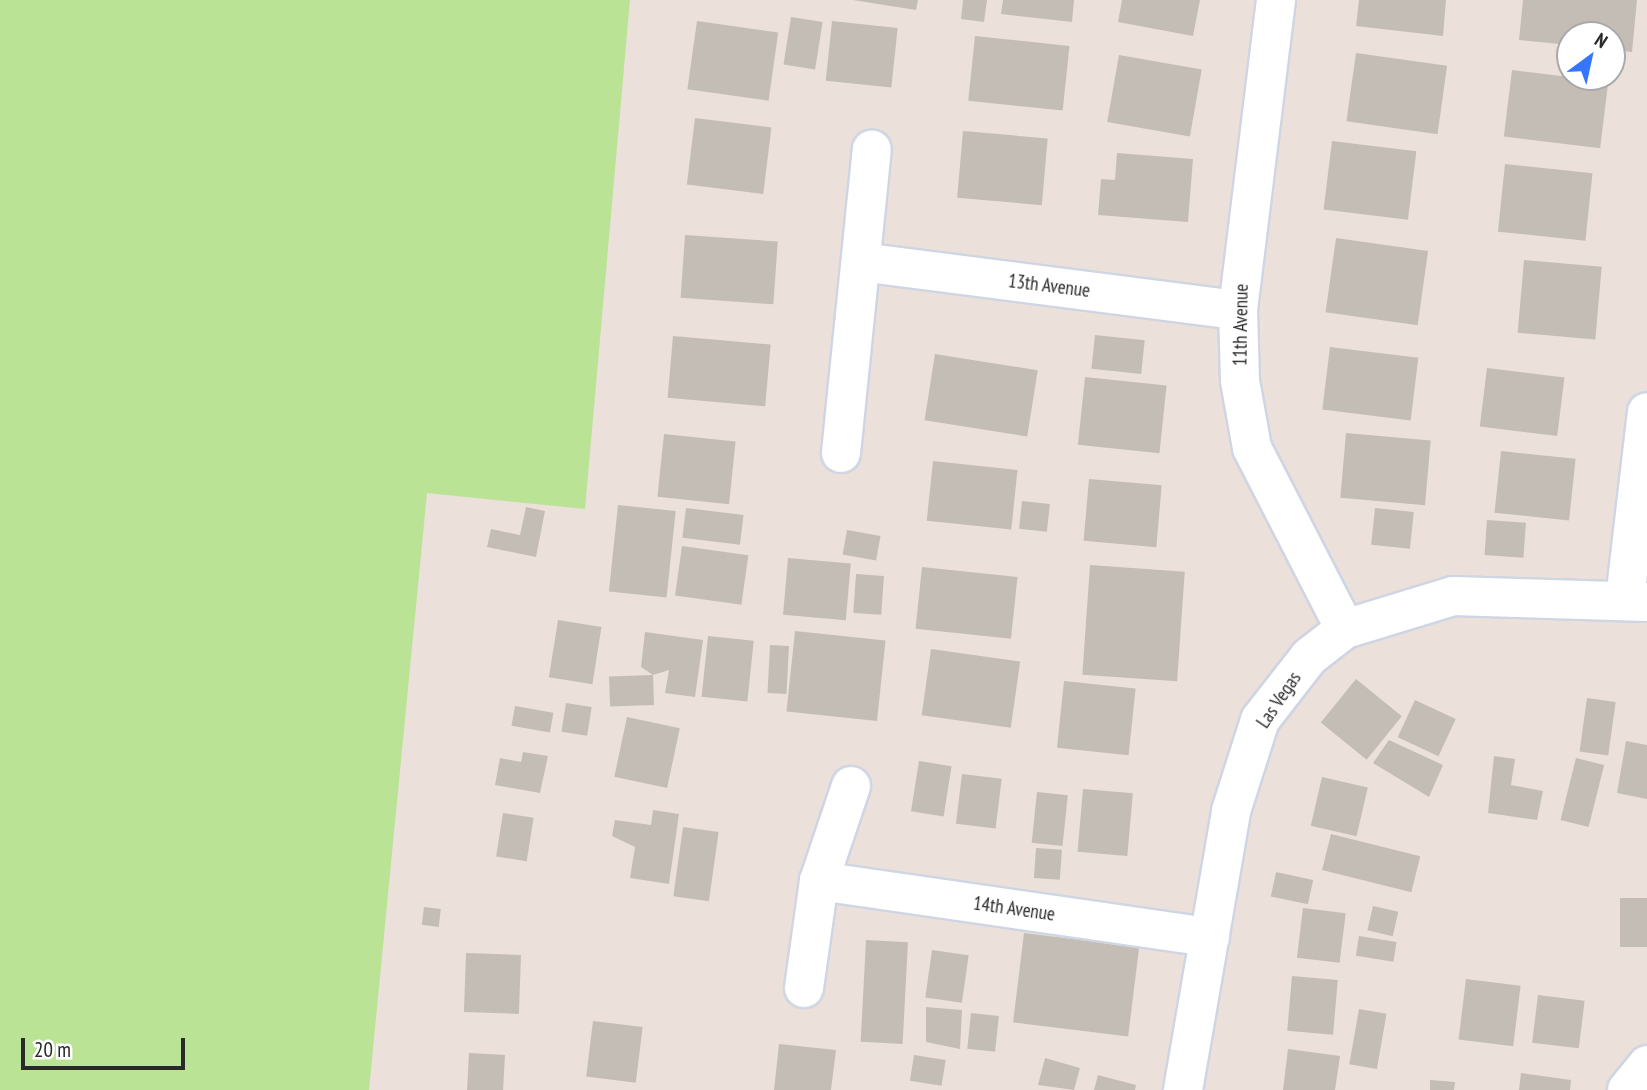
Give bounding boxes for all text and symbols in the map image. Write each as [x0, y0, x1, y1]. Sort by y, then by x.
north arrow [1556, 21, 1626, 91]
text: N [1591, 27, 1612, 53]
street label: 13th Avenue [1007, 270, 1091, 302]
street label: 11th Avenue [1229, 283, 1253, 367]
street label: Las Vegas [1252, 667, 1306, 733]
street label: 14th Avenue [971, 892, 1057, 926]
scale bar [24, 1024, 189, 1068]
text: 20 m [34, 1036, 71, 1063]

